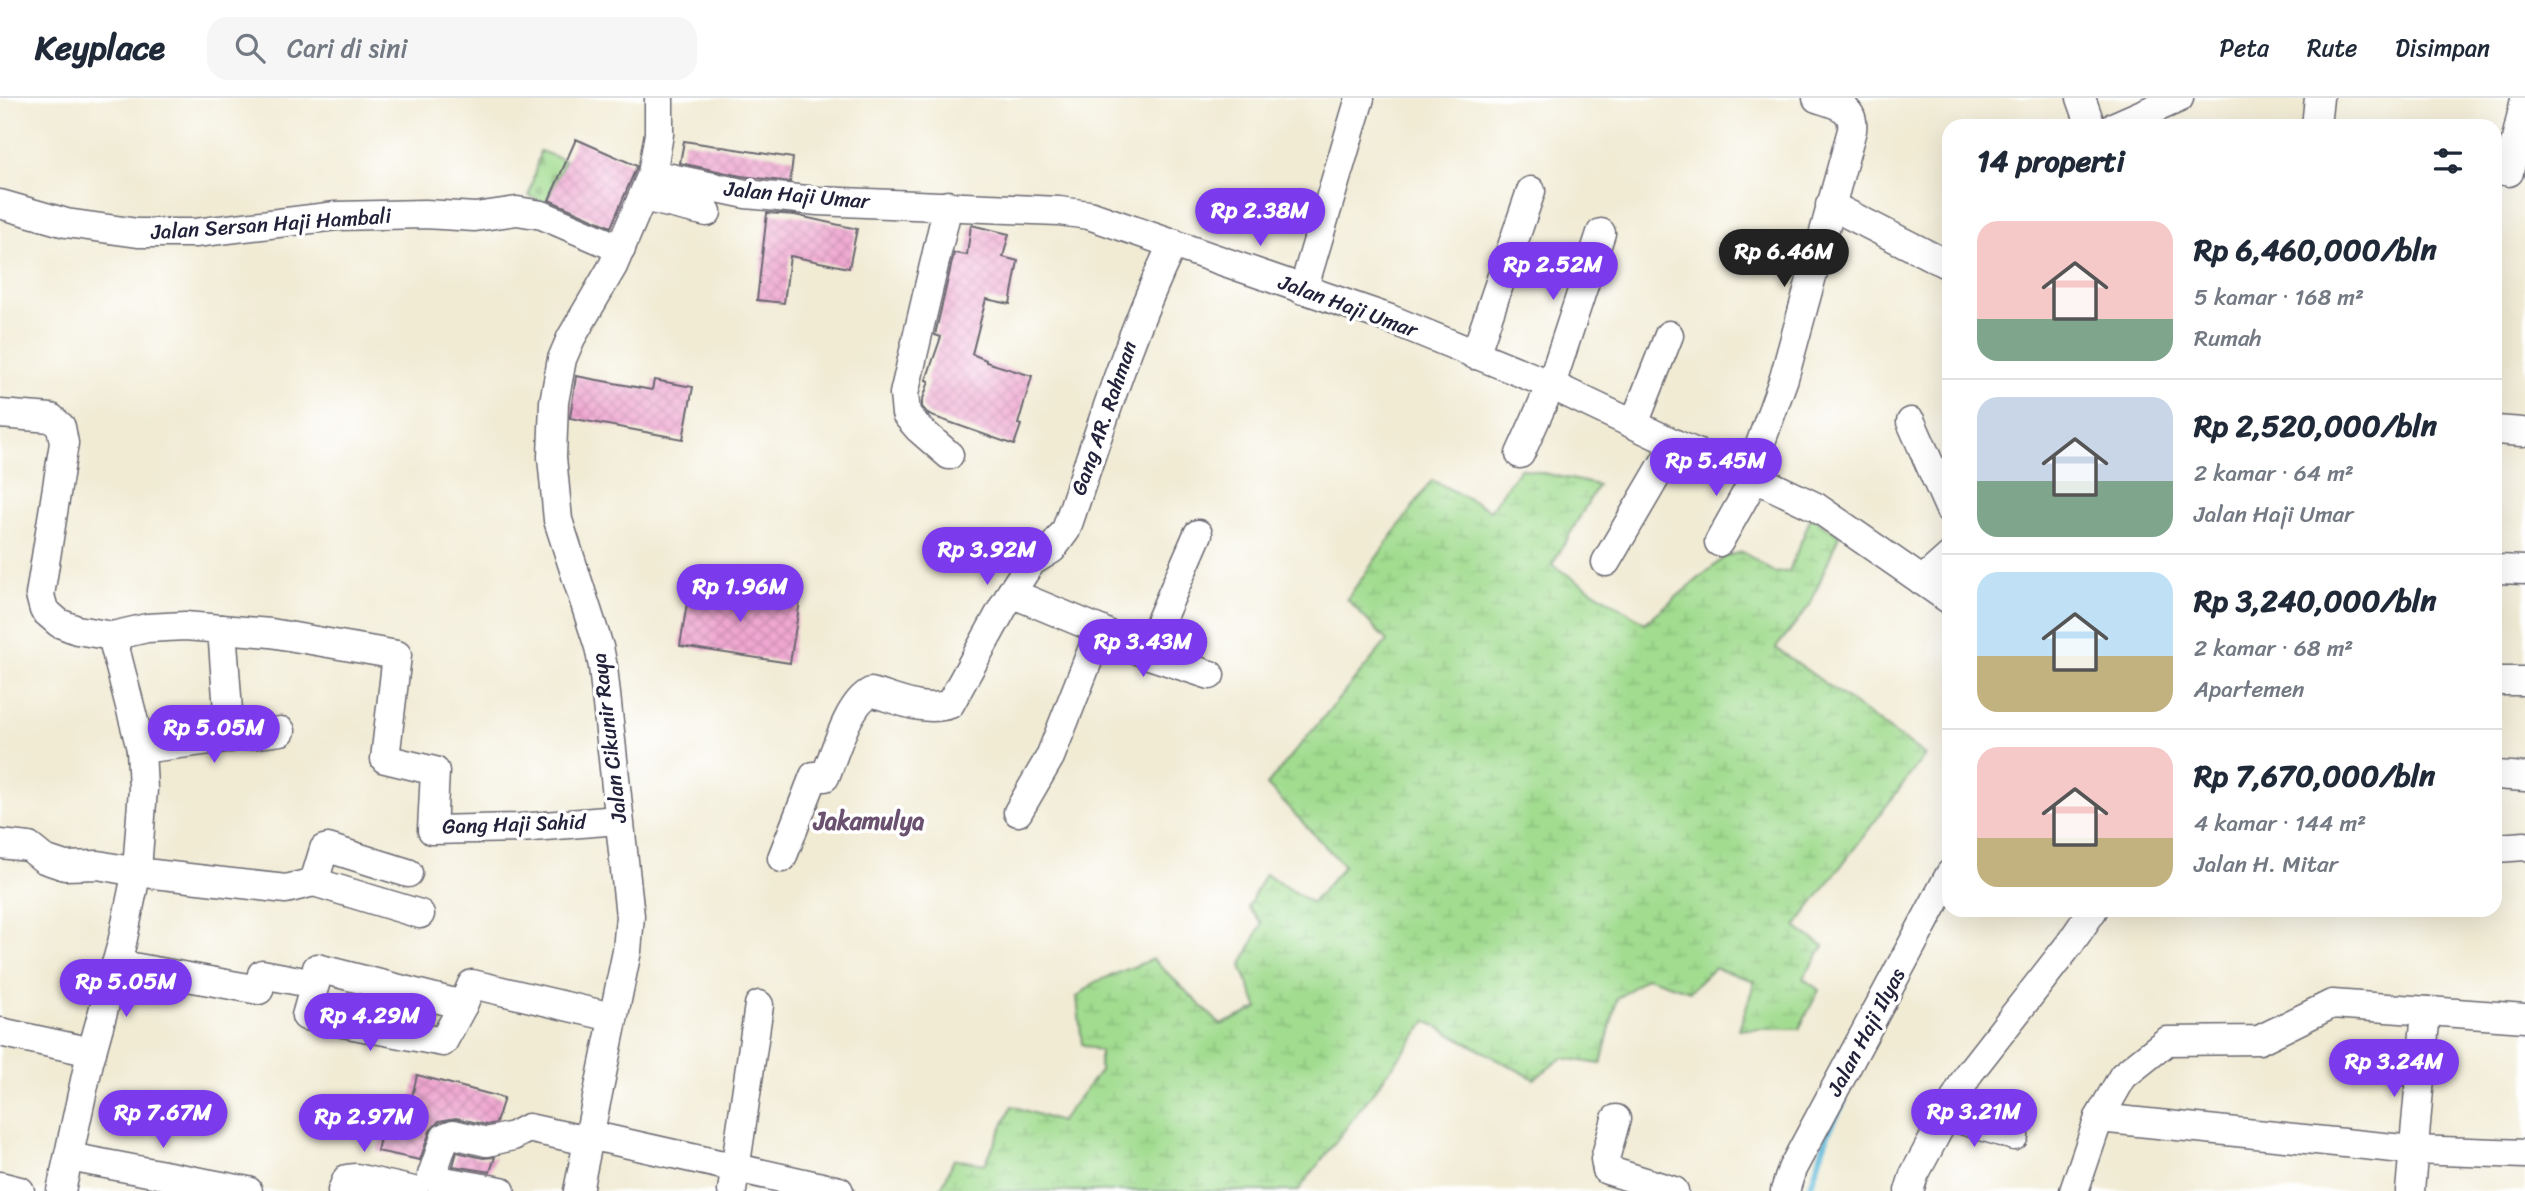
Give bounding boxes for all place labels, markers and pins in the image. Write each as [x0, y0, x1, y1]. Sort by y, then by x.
pin: Rp 2.38M [1188, 188, 1332, 248]
pin: Rp 6.46M [1712, 230, 1856, 289]
pin: Rp 2.52M [1481, 242, 1625, 302]
pin: Rp 5.45M [1644, 438, 1788, 498]
pin: Rp 3.92M [915, 528, 1059, 587]
pin: Rp 1.96M [668, 564, 812, 624]
pin: Rp 3.43M [1071, 620, 1215, 679]
pin: Rp 5.05M [142, 706, 286, 765]
pin: Rp 5.05M [54, 960, 198, 1019]
pin: Rp 4.29M [298, 993, 442, 1053]
pin: Rp 3.24M [2322, 1040, 2466, 1099]
pin: Rp 7.67M [91, 1090, 235, 1150]
pin: Rp 3.21M [1902, 1090, 2046, 1149]
pin: Rp 2.97M [292, 1094, 436, 1154]

